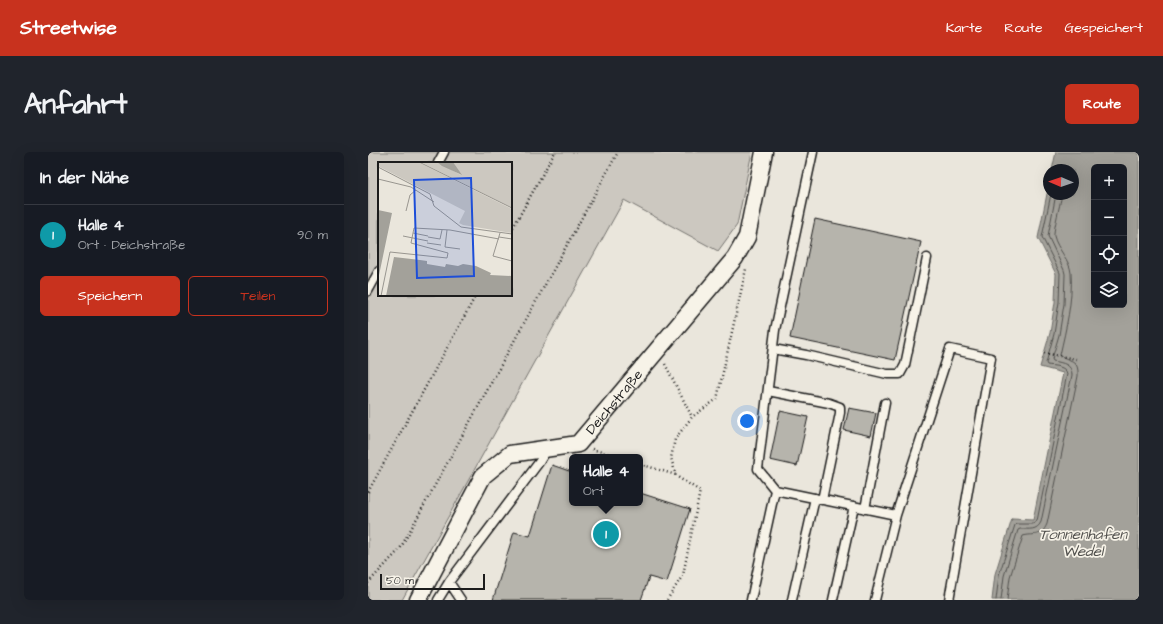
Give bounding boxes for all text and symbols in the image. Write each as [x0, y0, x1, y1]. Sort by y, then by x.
text: Streetwise [20, 15, 117, 42]
text: Karte [946, 18, 982, 38]
text: Route [1004, 18, 1042, 38]
text: Gespeichert [1064, 18, 1143, 38]
button: Route [1065, 84, 1139, 124]
text: Anfahrt [24, 85, 127, 124]
inset map [378, 162, 512, 296]
north arrow [1043, 164, 1079, 200]
map controls [1091, 164, 1127, 308]
button: + [1091, 164, 1127, 200]
text: In der Nähe [40, 166, 129, 190]
button: − [1091, 200, 1127, 236]
text: Halle 4 [78, 215, 124, 236]
text: 1 [52, 226, 54, 244]
text: 90 m [297, 226, 328, 244]
text: Ort · Deichstraße [78, 236, 185, 254]
button: locate [1091, 236, 1127, 272]
button: layers [1091, 272, 1127, 308]
button: Speichern [40, 276, 180, 316]
button: Teilen [188, 276, 328, 316]
street label: Deichstraße [581, 365, 648, 439]
your location [737, 411, 757, 431]
popup [569, 454, 643, 506]
text: Halle 4 [583, 461, 629, 482]
text: Ort [583, 482, 604, 500]
pin: 1 [593, 519, 619, 549]
water label: Tonnenhafen Wedel [1039, 524, 1128, 562]
scale bar [380, 572, 485, 591]
text: 50 m [386, 573, 414, 588]

